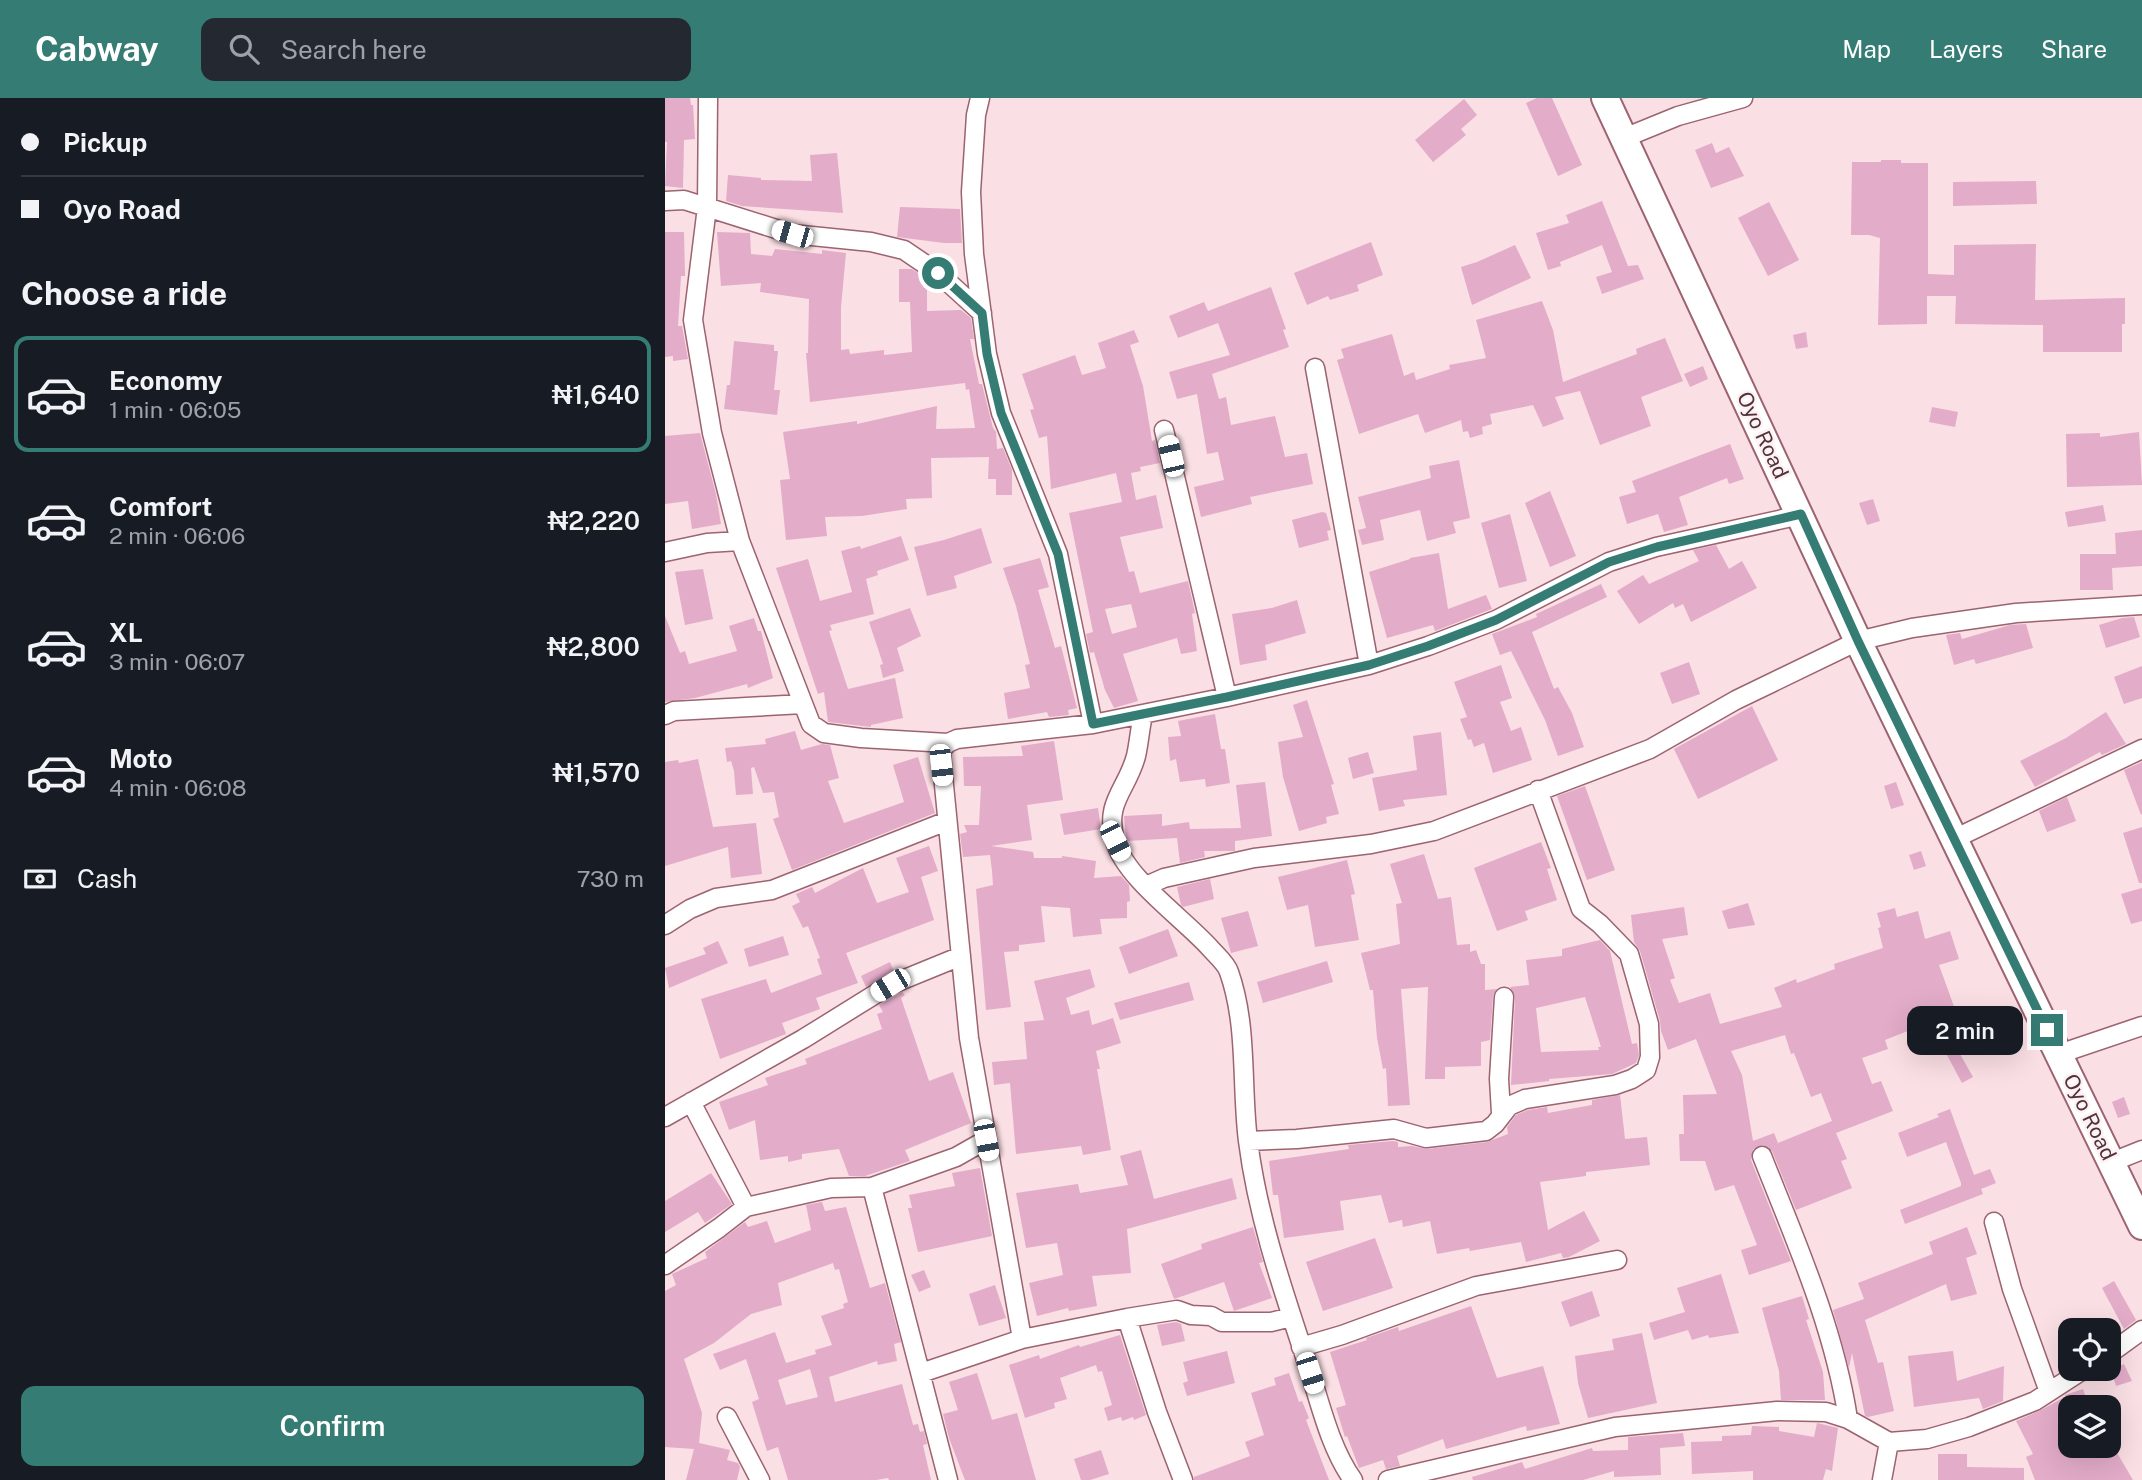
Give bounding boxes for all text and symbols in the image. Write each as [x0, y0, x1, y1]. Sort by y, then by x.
search box [201, 18, 691, 81]
text: Cabway [35, 30, 159, 68]
icon: search [225, 30, 263, 68]
text: Search here [281, 34, 427, 65]
text: Map [1842, 35, 1891, 63]
text: Layers [1929, 35, 2003, 63]
text: Share [2041, 35, 2107, 63]
text: Pickup [63, 127, 147, 158]
text: Oyo Road [63, 194, 181, 225]
car [769, 218, 816, 250]
route start [922, 257, 954, 289]
text: Choose a ride [21, 275, 227, 312]
icon: car [25, 363, 88, 426]
text: Economy [109, 365, 222, 396]
text: ₦1,640 [552, 379, 640, 410]
street label: Oyo Road [1732, 388, 1794, 482]
text: 1 min · 06:05 [109, 396, 242, 423]
car [1157, 433, 1186, 479]
icon: car [25, 489, 88, 552]
text: Comfort [109, 491, 212, 522]
text: ₦2,220 [547, 505, 640, 536]
text: 2 min · 06:06 [109, 522, 245, 549]
icon: car [25, 615, 88, 678]
text: XL [109, 617, 143, 648]
text: ₦2,800 [547, 631, 640, 662]
text: 3 min · 06:07 [109, 648, 245, 675]
icon: car [25, 741, 88, 804]
text: Moto [109, 743, 172, 774]
car [929, 743, 954, 787]
text: ₦1,570 [552, 757, 640, 788]
text: 4 min · 06:08 [109, 774, 247, 801]
car [1097, 818, 1134, 864]
icon: cash [21, 860, 59, 898]
text: Cash [77, 863, 137, 894]
text: 730 m [577, 865, 644, 892]
car [867, 965, 914, 1005]
callout: 2 min [1907, 1006, 2023, 1054]
route end [2031, 1014, 2063, 1046]
text: 2 min [1935, 1017, 1995, 1044]
street label: Oyo Road [2058, 1070, 2122, 1164]
car [972, 1117, 1001, 1163]
map controls [2058, 1318, 2121, 1458]
button: locate [2058, 1318, 2121, 1381]
car [1294, 1350, 1327, 1396]
button: Confirm [21, 1386, 644, 1466]
button: layers [2058, 1395, 2121, 1458]

